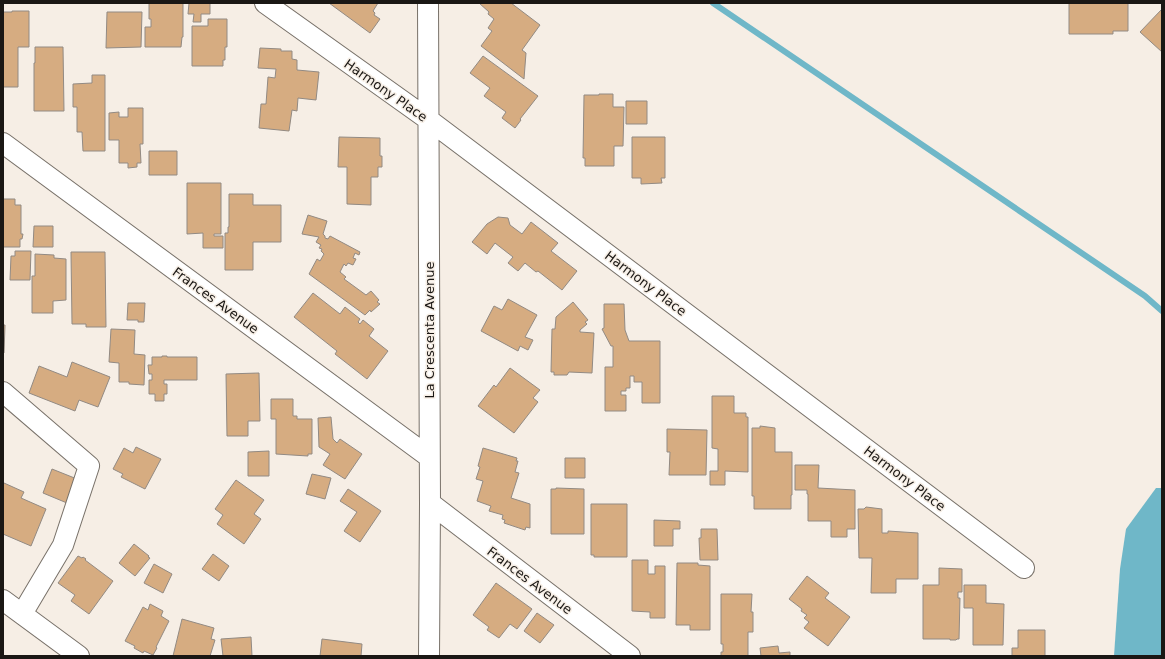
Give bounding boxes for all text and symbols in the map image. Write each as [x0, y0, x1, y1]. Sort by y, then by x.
street label: Harmony Place [341, 56, 430, 125]
street label: Harmony Place [602, 248, 689, 319]
street label: La Crescenta Avenue [422, 261, 437, 399]
street label: Frances Avenue [170, 264, 262, 337]
street label: Harmony Place [861, 443, 948, 514]
street label: Frances Avenue [484, 544, 575, 617]

